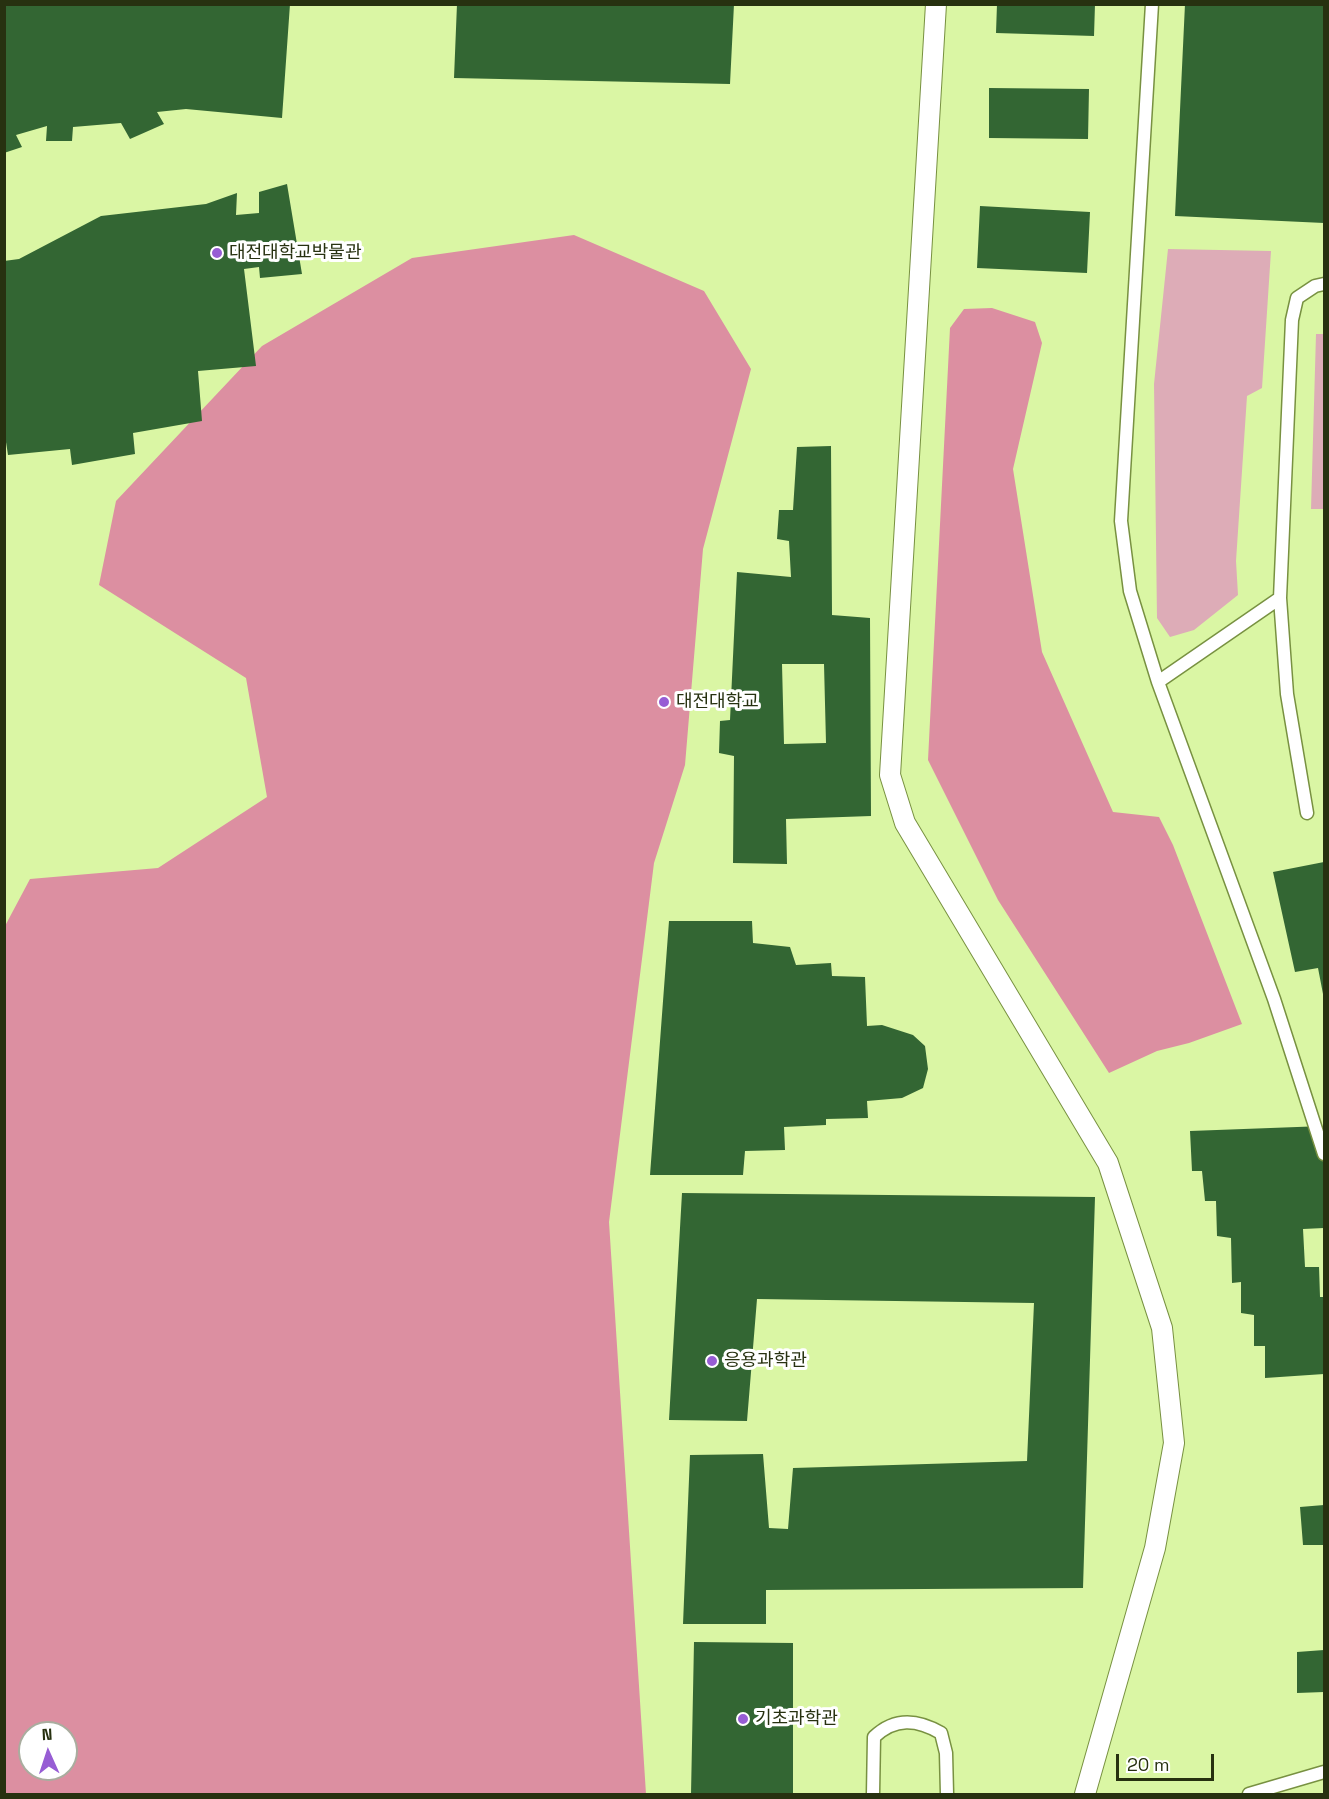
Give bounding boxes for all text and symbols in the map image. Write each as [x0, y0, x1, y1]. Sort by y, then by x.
place label: 대전대학교박물관 [229, 242, 361, 264]
marker: 대전대학교박물관 [210, 246, 224, 260]
place label: 대전대학교 [676, 691, 759, 713]
marker: 대전대학교 [657, 695, 671, 709]
place label: 응용과학관 [724, 1350, 807, 1372]
marker: 응용과학관 [705, 1354, 719, 1368]
place label: 기초과학관 [755, 1708, 838, 1730]
marker: 기초과학관 [736, 1712, 750, 1726]
north arrow [18, 1721, 78, 1781]
text: N [41, 1724, 53, 1745]
scale bar [1119, 1742, 1216, 1780]
text: 20 m [1127, 1753, 1170, 1776]

